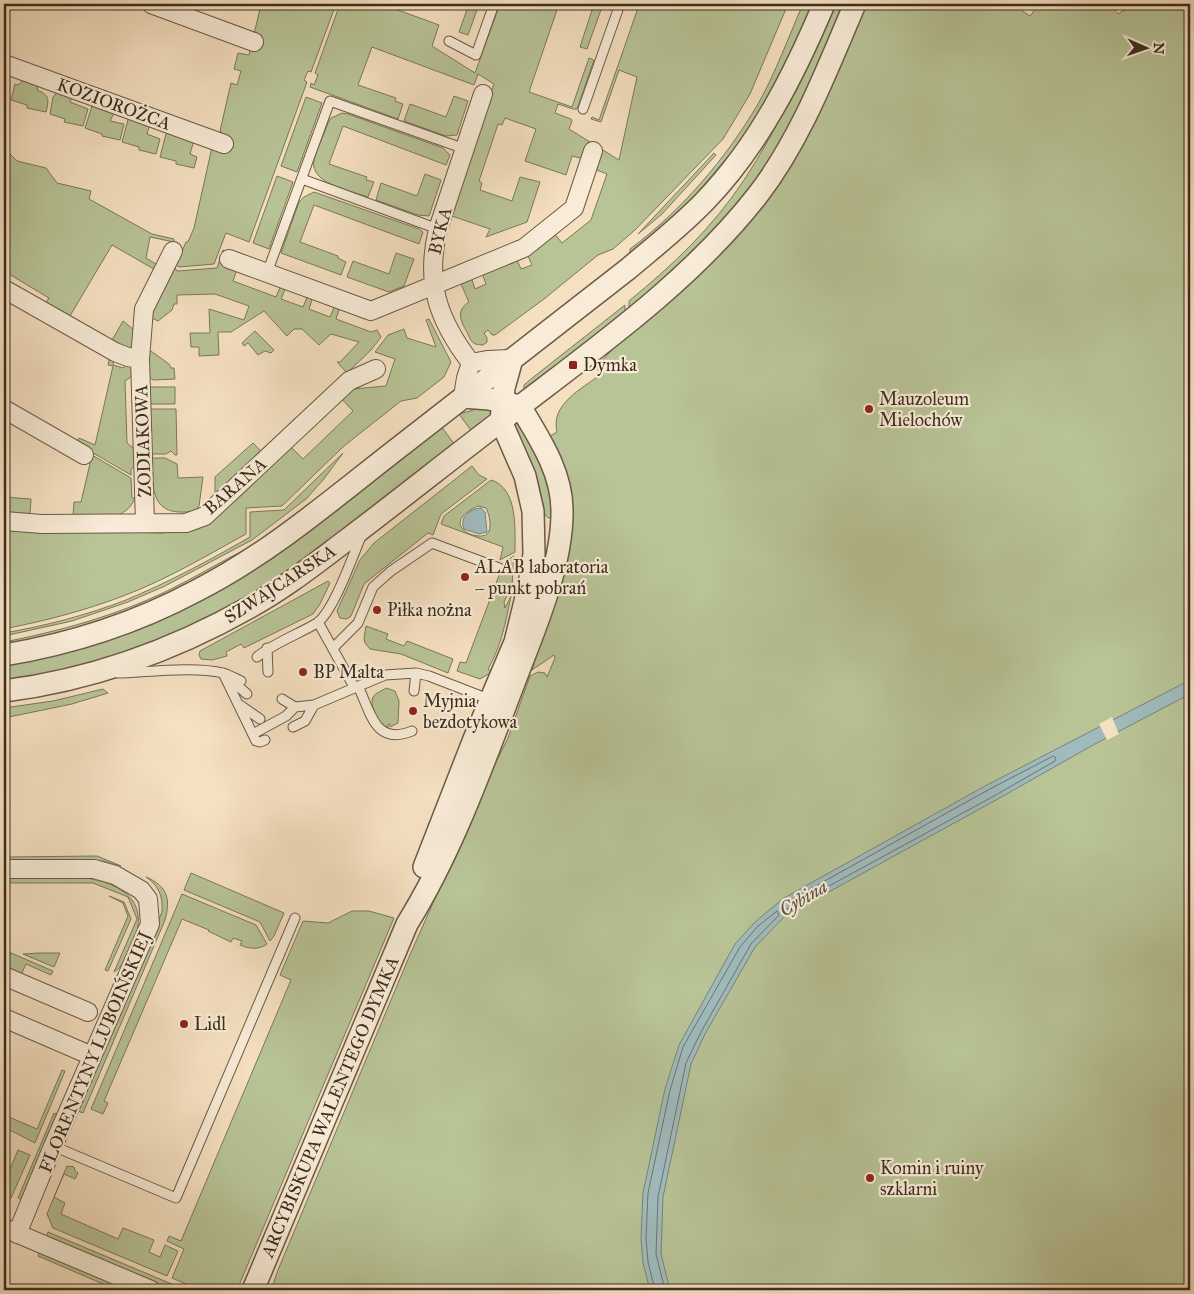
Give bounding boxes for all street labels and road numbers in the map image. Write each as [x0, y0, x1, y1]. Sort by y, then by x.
street label: KOZIOROŻCA [54, 72, 174, 135]
street label: BYKA [424, 205, 456, 257]
street label: ZODIAKOWA [130, 384, 156, 498]
street label: BARANA [199, 453, 271, 519]
street label: SZWAJCARSKA [220, 540, 341, 629]
street label: FLORENTYNY LUBOIŃSKIEJ [32, 926, 157, 1177]
street label: ARCYBISKUPA WALENTEGO DYMKA [256, 953, 404, 1262]

